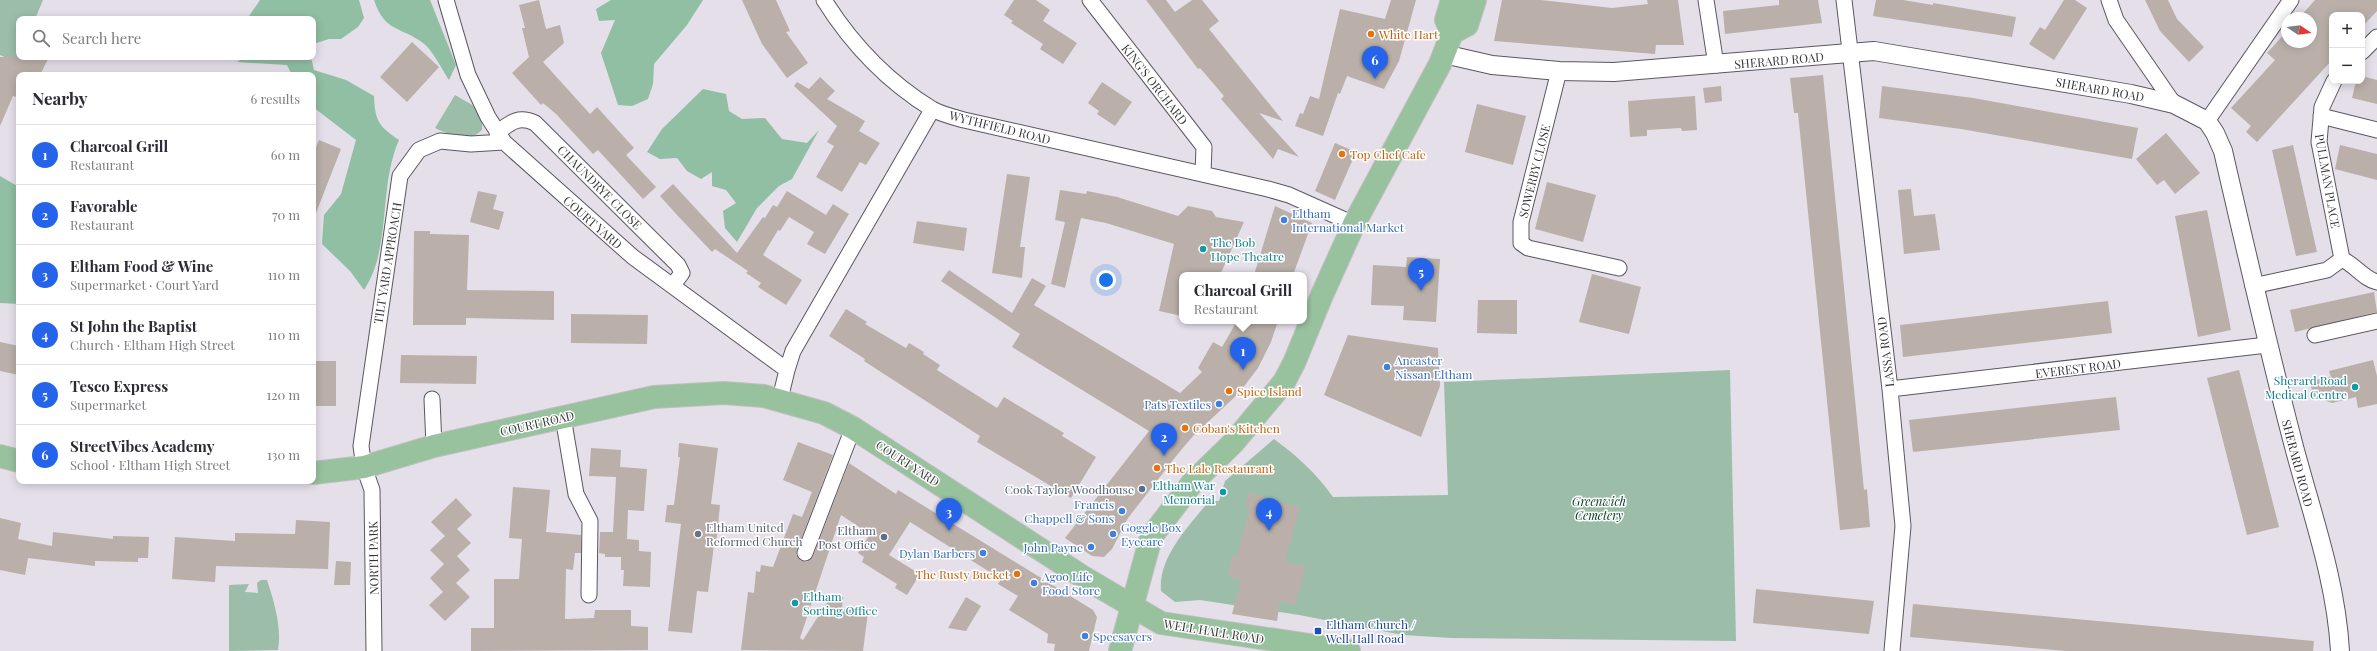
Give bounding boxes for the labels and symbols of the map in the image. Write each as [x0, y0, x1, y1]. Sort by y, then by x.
north arrow [2281, 12, 2317, 48]
place label: White Hart [1378, 26, 1439, 42]
marker: White Hart [1366, 29, 1376, 39]
street label: KING'S ORCHARD [1118, 40, 1192, 128]
pin: 6 [1362, 46, 1388, 79]
street label: SHERARD ROAD [1734, 48, 1825, 72]
street label: SHERARD ROAD [2054, 73, 2146, 105]
street label: WYTHFIELD ROAD [947, 106, 1053, 147]
street label: SOWERBY CLOSE [1515, 122, 1553, 220]
street label: PULLMAN PLACE [2312, 133, 2344, 229]
street label: CHAUNDRYE CLOSE [554, 141, 646, 233]
place label: Top Chef Cafe [1350, 146, 1426, 162]
marker: Top Chef Cafe [1337, 149, 1347, 159]
street label: COURT YARD [560, 192, 626, 252]
street label: TILT YARD APPROACH [369, 201, 405, 325]
place label: Eltham International Market [1292, 205, 1405, 235]
marker: Eltham International Market [1279, 215, 1289, 225]
place label: The Bob Hope Theatre [1211, 234, 1284, 264]
marker: The Bob Hope Theatre [1198, 244, 1208, 254]
pin: 5 [1408, 258, 1434, 291]
your location [1096, 270, 1116, 290]
street label: LASSA ROAD [1873, 316, 1897, 388]
pin: 1 [1230, 337, 1256, 370]
place label: Ancaster Nissan Eltham [1394, 352, 1473, 382]
street label: EVEREST ROAD [2034, 355, 2122, 381]
marker: Ancaster Nissan Eltham [1382, 362, 1392, 372]
place label: Sherard Road Medical Centre [2265, 372, 2347, 402]
marker: Sherard Road Medical Centre [2350, 382, 2360, 392]
place label: Spice Island [1237, 383, 1302, 399]
marker: Spice Island [1224, 386, 1234, 396]
place label: Pats Textiles [1144, 396, 1211, 412]
marker: Pats Textiles [1214, 399, 1224, 409]
street label: COURT ROAD [498, 407, 576, 439]
street label: SHERARD ROAD [2279, 418, 2317, 509]
place label: Coban's Kitchen [1193, 420, 1280, 436]
pin: 2 [1151, 423, 1177, 456]
marker: Coban's Kitchen [1180, 423, 1190, 433]
street label: COURT YARD [873, 436, 943, 490]
place label: The Lale Restaurant [1165, 460, 1274, 476]
marker: The Lale Restaurant [1152, 463, 1162, 473]
place label: Eltham War Memorial [1152, 477, 1216, 507]
place label: Cook Taylor Woodhouse [1005, 481, 1134, 497]
marker: Cook Taylor Woodhouse [1137, 484, 1147, 494]
marker: Eltham War Memorial [1218, 487, 1228, 497]
park label: Greenwich Cemetery [1572, 493, 1626, 523]
place label: Francis Chappell & Sons [1024, 496, 1114, 526]
pin: 3 [936, 498, 962, 531]
pin: 4 [1256, 498, 1282, 531]
marker: Francis Chappell & Sons [1117, 506, 1127, 516]
place label: Eltham United Reformed Church [706, 519, 803, 549]
place label: Goggle Box Eyecare [1121, 519, 1182, 549]
street label: NORTH PARK [364, 521, 382, 595]
place label: Eltham Post Office [818, 522, 876, 552]
marker: Eltham United Reformed Church [693, 529, 703, 539]
marker: Goggle Box Eyecare [1108, 529, 1118, 539]
marker: Eltham Post Office [879, 532, 889, 542]
place label: John Payne [1023, 539, 1083, 555]
marker: John Payne [1086, 542, 1096, 552]
place label: Dylan Barbers [899, 545, 975, 561]
marker: Dylan Barbers [978, 548, 988, 558]
place label: The Rusty Bucket [916, 566, 1010, 582]
place label: Agoo Life Food Store [1041, 568, 1100, 598]
marker: The Rusty Bucket [1012, 569, 1022, 579]
marker: Agoo Life Food Store [1029, 578, 1039, 588]
place label: Eltham Sorting Office [803, 588, 878, 618]
marker: Eltham Sorting Office [790, 598, 800, 608]
street label: WELL HALL ROAD [1162, 615, 1266, 647]
place label: Eltham Church / Well Hall Road [1325, 616, 1416, 646]
marker: Eltham Church / Well Hall Road [1313, 626, 1323, 636]
place label: Specsavers [1093, 628, 1152, 644]
marker: Specsavers [1080, 631, 1090, 641]

